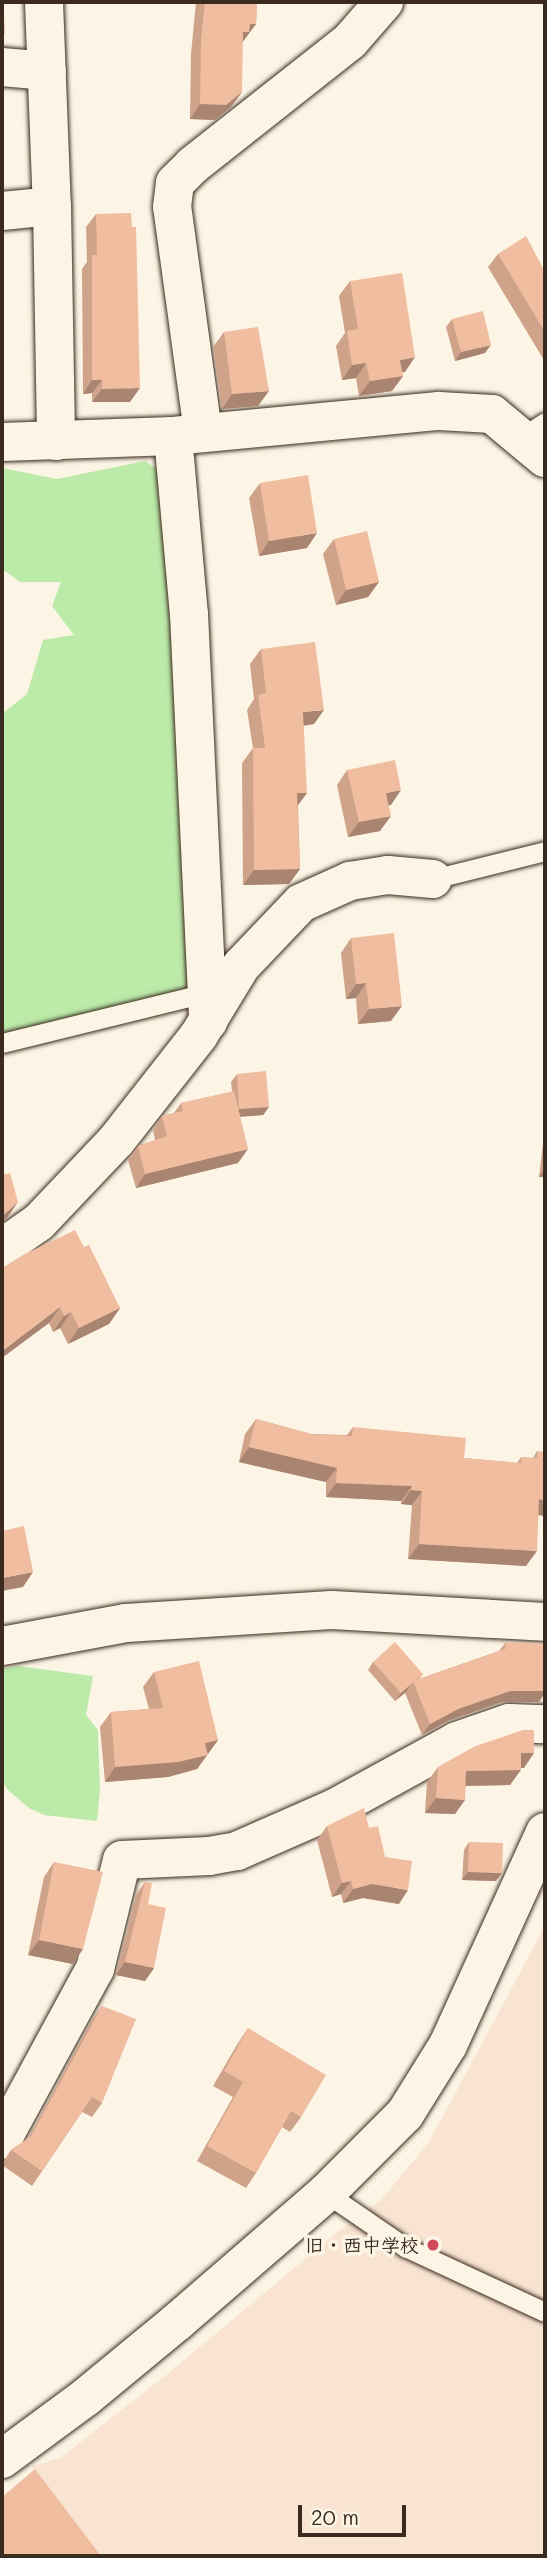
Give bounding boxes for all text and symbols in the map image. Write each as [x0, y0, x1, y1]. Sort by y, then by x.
place label: 旧・西中学校 [305, 2234, 419, 2256]
marker: 旧・西中学校 [425, 2237, 441, 2253]
scale bar [302, 2492, 410, 2536]
text: 20 m [311, 2503, 359, 2530]

